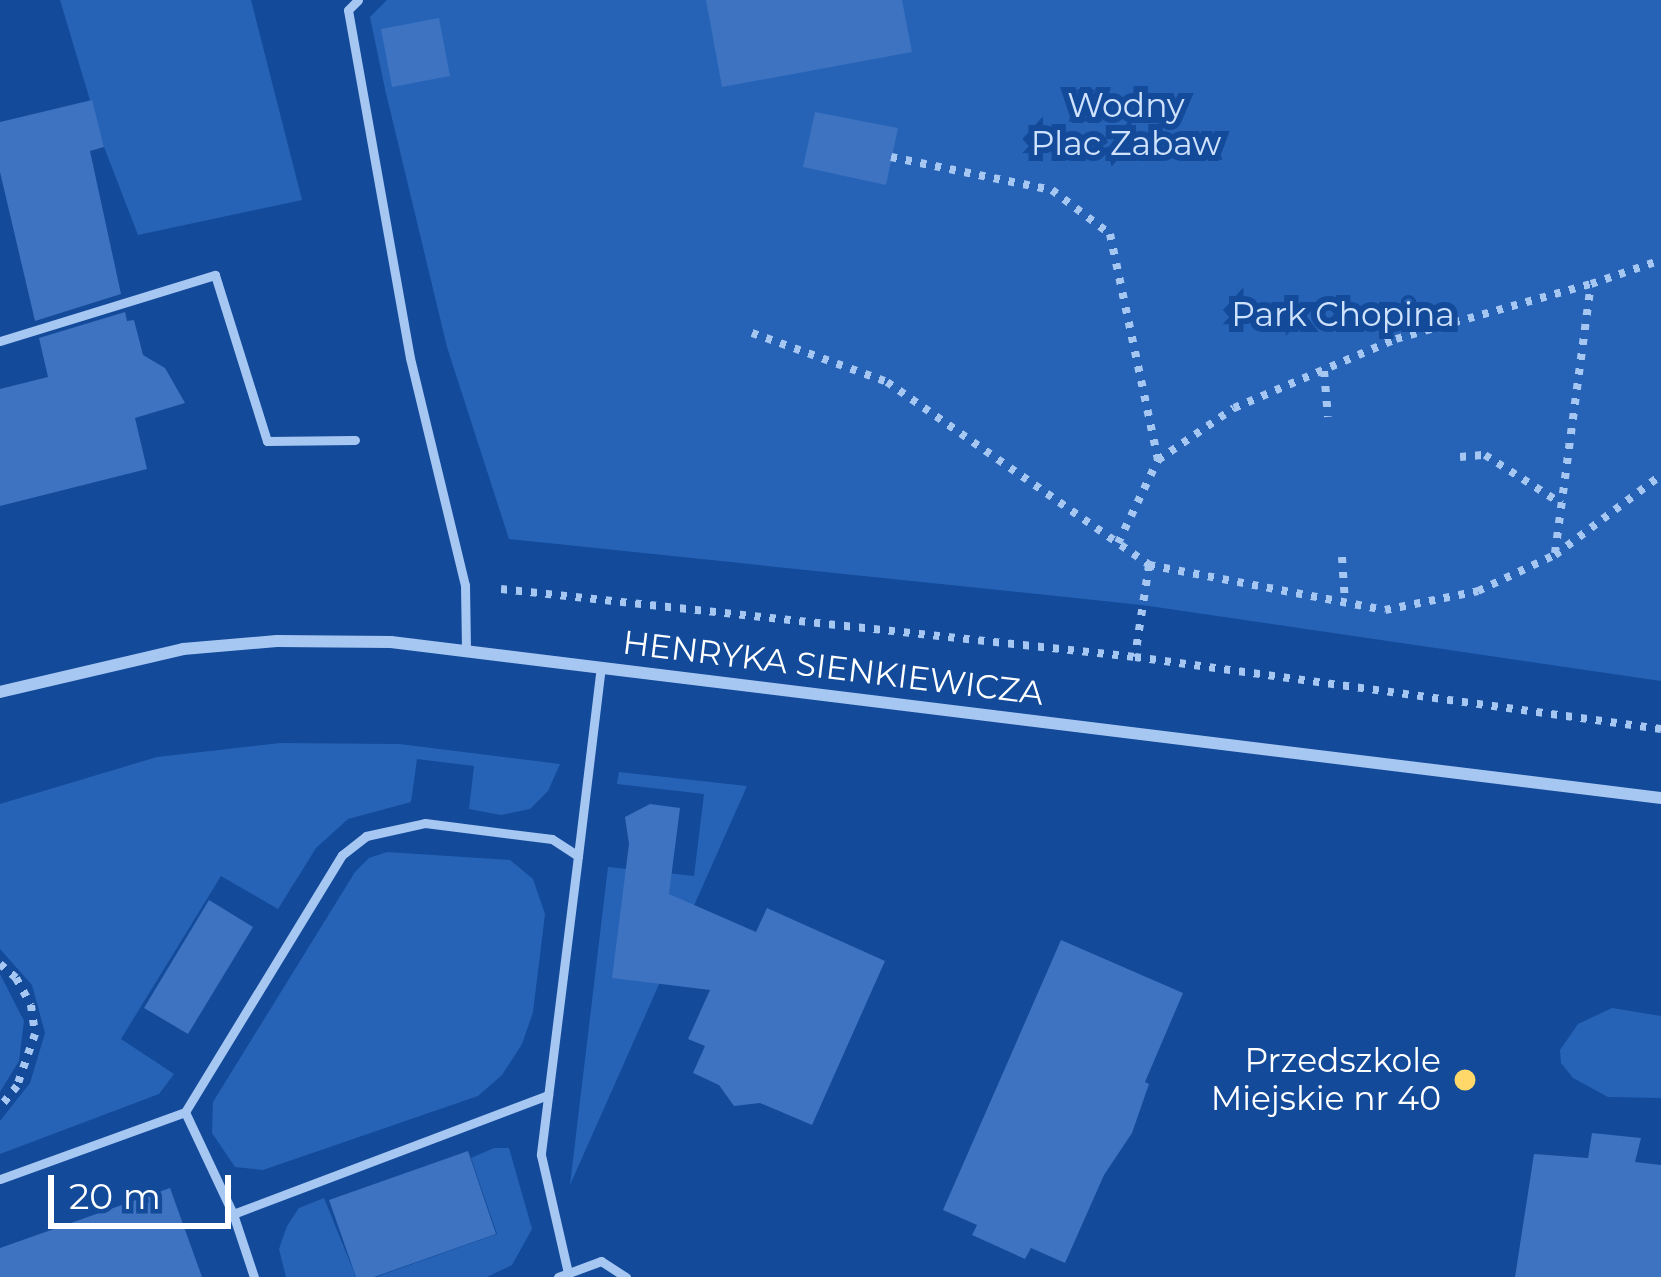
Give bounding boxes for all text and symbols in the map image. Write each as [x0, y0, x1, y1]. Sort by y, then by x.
park label: Wodny Plac Zabaw [1031, 86, 1221, 164]
park label: Park Chopina [1231, 295, 1455, 335]
street label: HENRYKA SIENKIEWICZA [620, 623, 1046, 713]
place label: Przedszkole Miejskie nr 40 [1211, 1041, 1441, 1119]
marker: Przedszkole Miejskie nr 40 [1452, 1067, 1478, 1093]
scale bar [54, 1151, 237, 1225]
text: 20 m [69, 1174, 161, 1218]

